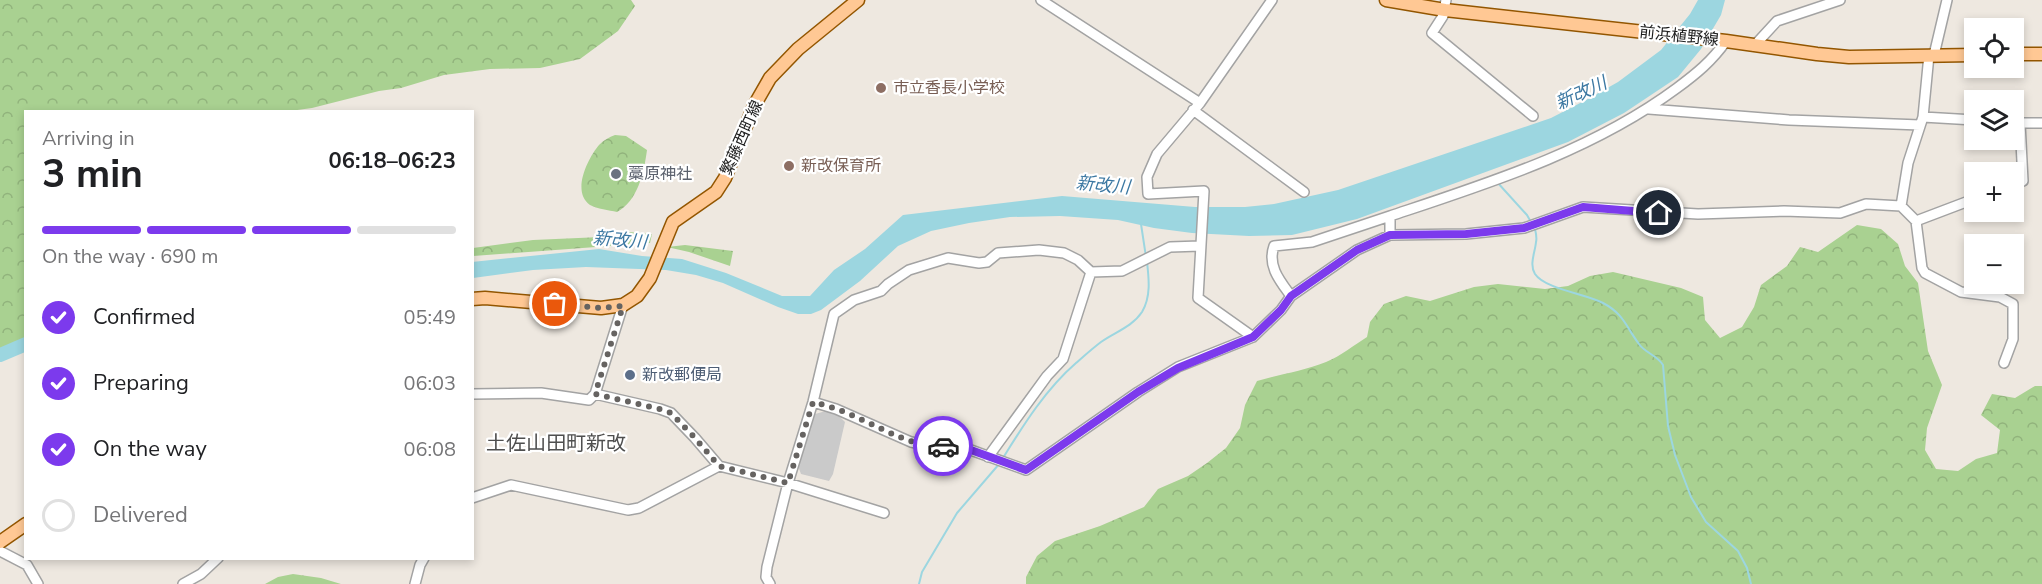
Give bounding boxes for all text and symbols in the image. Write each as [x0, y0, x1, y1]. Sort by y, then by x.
map controls [1964, 18, 2024, 294]
button: locate [1964, 18, 2024, 78]
street label: 前浜植野線 [1638, 21, 1720, 51]
water label: 新改川 [1551, 70, 1612, 115]
place label: 市立香長小学校 [893, 77, 1005, 99]
marker: 市立香長小学校 [874, 81, 888, 95]
button: layers [1964, 90, 2024, 150]
street label: 繁藤西町線 [716, 97, 768, 179]
text: Arriving in [42, 125, 135, 152]
text: 06:18–06:23 [328, 146, 456, 176]
text: 3 min [42, 148, 143, 201]
place label: 新改保育所 [801, 155, 881, 177]
marker: 新改保育所 [782, 159, 796, 173]
button: + [1964, 162, 2024, 222]
place label: 藁原神社 [628, 163, 692, 185]
marker: 藁原神社 [609, 167, 623, 181]
water label: 新改川 [1075, 171, 1133, 199]
pin [1633, 187, 1684, 238]
icon: home [1642, 196, 1675, 229]
water label: 新改川 [592, 226, 650, 254]
button: − [1964, 234, 2024, 294]
text: On the way · 690 m [42, 243, 218, 270]
pin [529, 278, 580, 329]
icon: bag [538, 287, 571, 320]
icon: check [42, 301, 75, 334]
text: Confirmed [93, 302, 195, 332]
text: 05:49 [403, 304, 456, 331]
place label: 新改郵便局 [642, 364, 722, 386]
icon: check [42, 367, 75, 400]
text: Preparing [93, 368, 189, 398]
marker: 新改郵便局 [623, 368, 637, 382]
text: 06:03 [403, 370, 456, 397]
courier [913, 416, 973, 476]
district label: 土佐山田町新改 [486, 430, 626, 457]
icon: car [927, 430, 960, 463]
icon: check [42, 433, 75, 466]
text: On the way [93, 434, 207, 464]
text: 06:08 [403, 436, 456, 463]
text: Delivered [93, 500, 188, 530]

